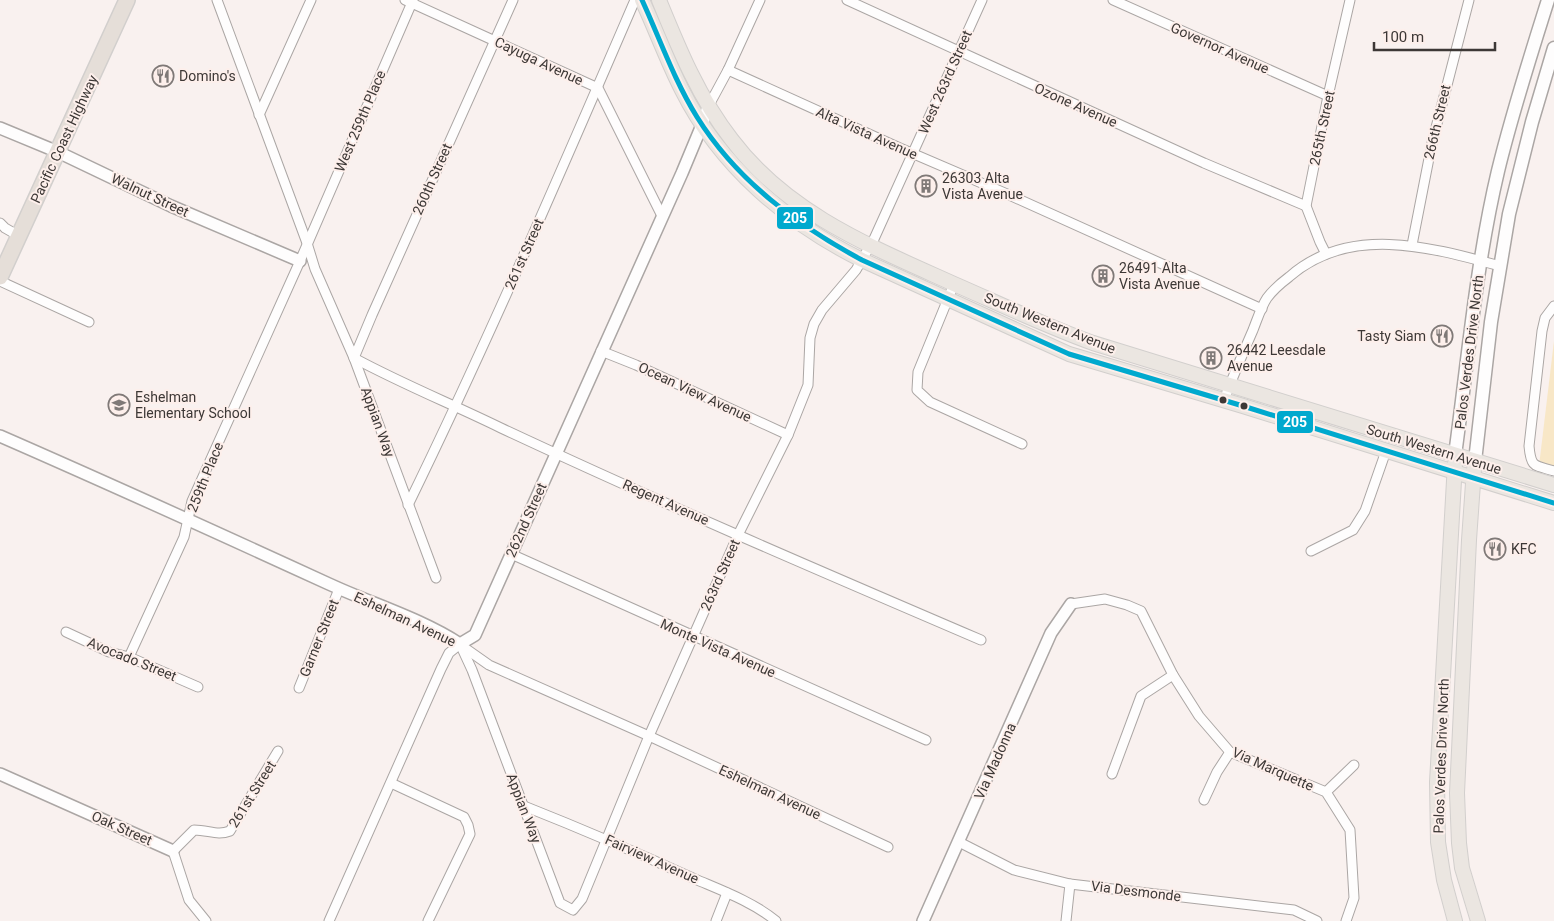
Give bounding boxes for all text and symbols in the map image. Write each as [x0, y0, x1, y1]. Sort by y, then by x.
street label: Governor Avenue [1168, 19, 1272, 77]
scale bar [1374, 20, 1495, 52]
street label: West 263rd Street [915, 27, 975, 136]
text: 100 m [1382, 28, 1424, 46]
street label: Cayuga Avenue [492, 34, 586, 88]
restaurant icon: Domino's [151, 64, 175, 88]
place label: Domino's [179, 68, 236, 84]
street label: West 259th Place [331, 68, 389, 174]
street label: Pacific Coast Highway [27, 72, 101, 205]
street label: Ozone Avenue [1032, 80, 1120, 130]
street label: 266th Street [1421, 83, 1453, 161]
street label: 265th Street [1306, 89, 1338, 167]
street label: Alta Vista Avenue [814, 103, 920, 163]
street label: 260th Street [409, 141, 455, 217]
street label: Walnut Street [109, 170, 192, 220]
place label: 26303 Alta Vista Avenue [942, 170, 1023, 202]
building icon: 26303 Alta Vista Avenue [914, 174, 938, 198]
line badge: 205 [776, 206, 814, 230]
text: 205 [783, 210, 807, 226]
street label: 261st Street [501, 216, 547, 292]
place label: 26491 Alta Vista Avenue [1119, 260, 1200, 292]
building icon: 26491 Alta Vista Avenue [1091, 264, 1115, 288]
street label: Palos Verdes Drive North [1452, 274, 1486, 430]
street label: South Western Avenue [982, 289, 1118, 357]
restaurant icon: Tasty Siam [1430, 324, 1454, 348]
place label: Tasty Siam [1357, 328, 1426, 344]
place label: 26442 Leesdale Avenue [1227, 342, 1326, 374]
building icon: 26442 Leesdale Avenue [1199, 346, 1223, 370]
street label: Ocean View Avenue [636, 359, 754, 425]
street label: Appian Way [358, 385, 398, 460]
place label: Eshelman Elementary School [135, 389, 251, 421]
school or university icon: Eshelman Elementary School [107, 393, 131, 417]
unlabelled marker [1218, 395, 1228, 405]
unlabelled marker [1239, 401, 1249, 411]
line badge: 205 [1276, 410, 1314, 434]
text: 205 [1283, 414, 1307, 430]
street label: South Western Avenue [1365, 421, 1503, 477]
street label: 259th Place [184, 440, 226, 514]
street label: Regent Avenue [620, 476, 712, 528]
street label: 262nd Street [502, 480, 550, 560]
street label: 263rd Street [697, 536, 743, 613]
restaurant icon: KFC [1483, 537, 1507, 561]
place label: KFC [1511, 541, 1537, 557]
street label: Eshelman Avenue [351, 588, 459, 650]
street label: Garner Street [296, 597, 342, 679]
street label: Monte Vista Avenue [658, 615, 778, 681]
street label: Avocado Street [85, 634, 179, 684]
street label: Palos Verdes Drive North [1430, 678, 1452, 834]
street label: Via Madonna [971, 720, 1019, 802]
street label: Via Marquette [1230, 744, 1316, 794]
street label: 261st Street [225, 757, 279, 830]
street label: Eshelman Avenue [716, 761, 824, 823]
street label: Appian Way [503, 771, 545, 845]
street label: Oak Street [89, 808, 155, 849]
street label: Fairview Avenue [603, 831, 701, 887]
street label: Via Desmonde [1090, 878, 1182, 904]

